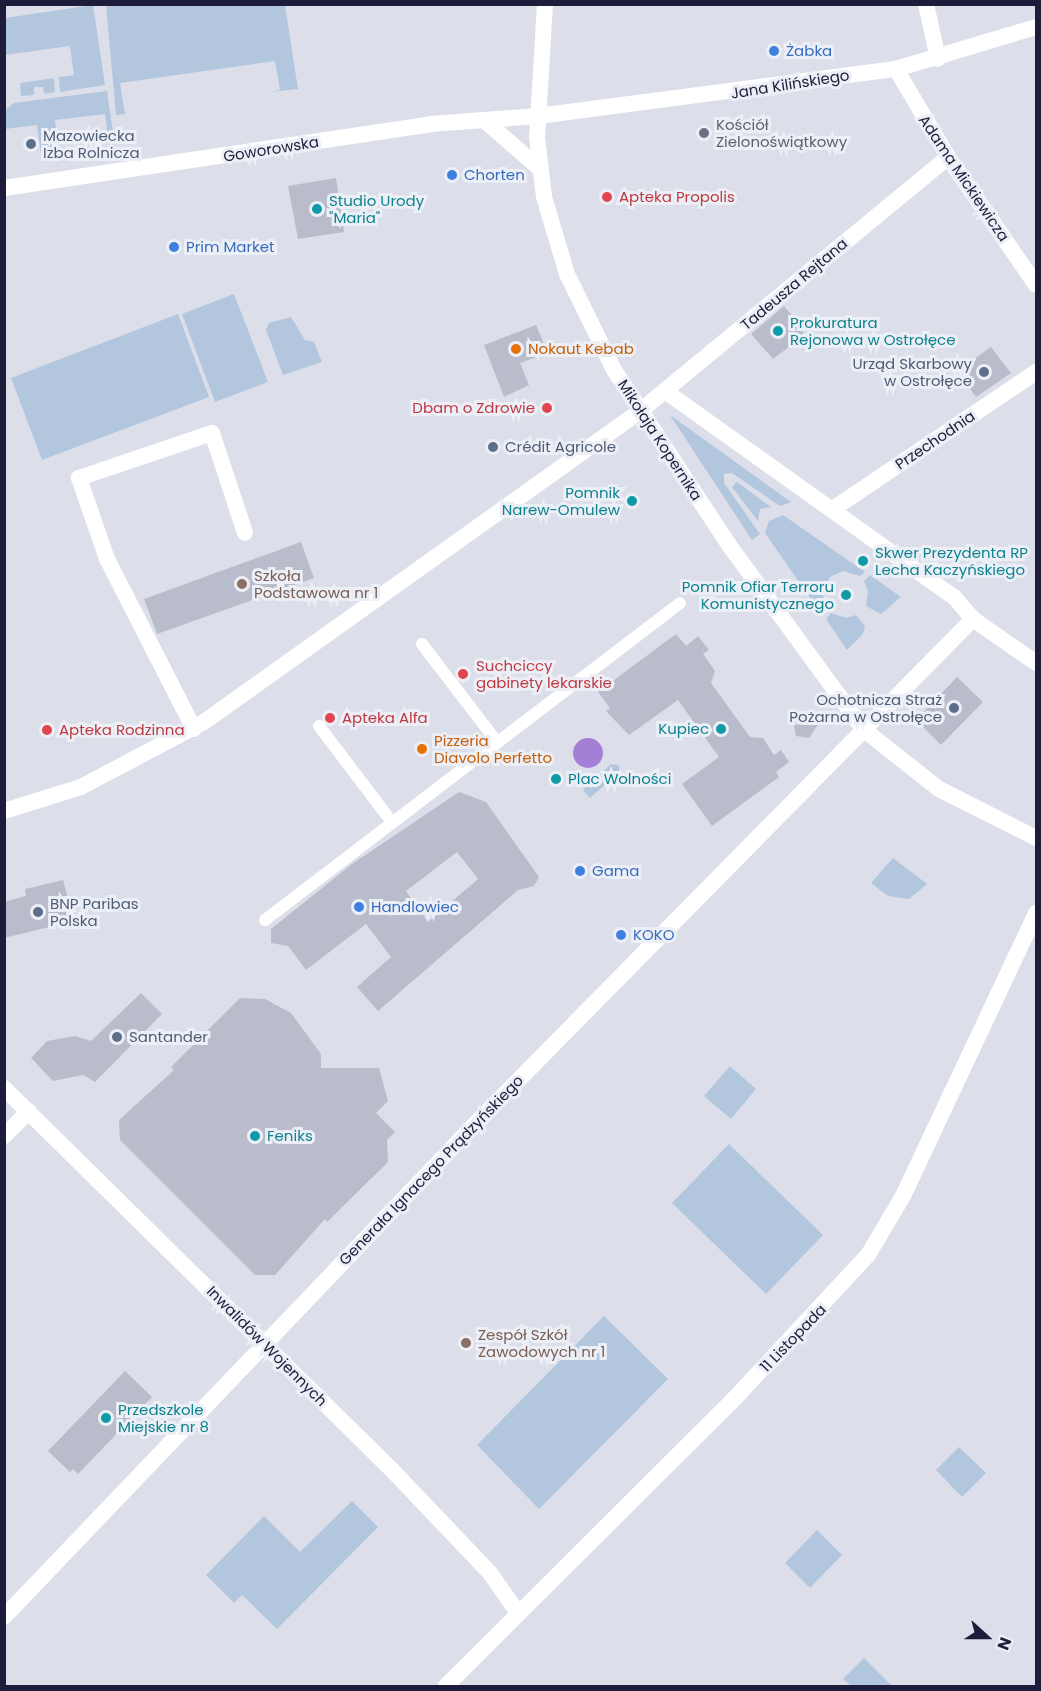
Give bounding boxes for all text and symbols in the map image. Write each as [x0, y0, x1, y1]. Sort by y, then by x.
place label: Żabka [786, 42, 832, 60]
marker: Żabka [767, 44, 781, 58]
street label: Jana Kilińskiego [729, 66, 851, 102]
street label: Adama Mickiewicza [915, 111, 1013, 245]
place label: Kościół Zielonoświątkowy [716, 115, 847, 150]
place label: Mazowiecka Izba Rolnicza [43, 126, 140, 161]
marker: Kościół Zielonoświątkowy [697, 126, 711, 140]
street label: Goworowska [222, 133, 320, 165]
marker: Mazowiecka Izba Rolnicza [24, 137, 38, 151]
place label: Chorten [464, 166, 525, 184]
marker: Chorten [445, 168, 459, 182]
place label: Apteka Propolis [619, 188, 735, 206]
marker: Apteka Propolis [600, 190, 614, 204]
place label: Studio Urody "Maria" [329, 191, 424, 226]
marker: Studio Urody "Maria" [310, 202, 324, 216]
street label: Tadeusza Rejtana [737, 234, 851, 334]
place label: Prim Market [186, 238, 275, 256]
marker: Prim Market [167, 240, 181, 254]
place label: Prokuratura Rejonowa w Ostrołęce [790, 313, 955, 348]
marker: Prokuratura Rejonowa w Ostrołęce [771, 324, 785, 338]
place label: Nokaut Kebab [528, 340, 634, 358]
marker: Nokaut Kebab [509, 342, 523, 356]
place label: Urząd Skarbowy w Ostrołęce [852, 354, 972, 389]
marker: Urząd Skarbowy w Ostrołęce [977, 365, 991, 379]
street label: Mikołaja Kopernika [614, 376, 706, 504]
place label: Dbam o Zdrowie [412, 399, 535, 417]
marker: Dbam o Zdrowie [540, 401, 554, 415]
street label: Przechodnia [892, 407, 978, 473]
place label: Crédit Agricole [505, 438, 616, 456]
marker: Crédit Agricole [486, 440, 500, 454]
place label: Pomnik Narew-Omulew [502, 483, 620, 518]
marker: Pomnik Narew-Omulew [625, 494, 639, 508]
place label: Skwer Prezydenta RP Lecha Kaczyńskiego [875, 543, 1028, 578]
marker: Skwer Prezydenta RP Lecha Kaczyńskiego [856, 554, 870, 568]
place label: Szkoła Podstawowa nr 1 [254, 566, 378, 601]
marker: Szkoła Podstawowa nr 1 [235, 577, 249, 591]
place label: Pomnik Ofiar Terroru Komunistycznego [682, 577, 834, 612]
marker: Pomnik Ofiar Terroru Komunistycznego [839, 588, 853, 602]
place label: Suchciccy gabinety lekarskie [476, 656, 612, 691]
marker: Suchciccy gabinety lekarskie [454, 665, 472, 683]
place label: Ochotnicza Straż Pożarna w Ostrołęce [789, 690, 942, 725]
marker: Ochotnicza Straż Pożarna w Ostrołęce [947, 701, 961, 715]
place label: Apteka Alfa [342, 709, 428, 727]
marker: Apteka Alfa [323, 711, 337, 725]
place label: Kupiec [658, 720, 709, 738]
place label: Apteka Rodzinna [59, 721, 185, 739]
marker: Kupiec [714, 722, 728, 736]
marker: Apteka Rodzinna [40, 723, 54, 737]
place label: Pizzeria Diavolo Perfetto [434, 731, 552, 766]
marker: Pizzeria Diavolo Perfetto [415, 742, 429, 756]
place label: Plac Wolności [568, 770, 671, 788]
marker: Plac Wolności [549, 772, 563, 786]
place label: Gama [592, 862, 639, 880]
marker: Gama [573, 864, 587, 878]
place label: BNP Paribas Polska [50, 894, 139, 929]
place label: Handlowiec [371, 898, 459, 916]
marker: Handlowiec [352, 900, 366, 914]
marker: BNP Paribas Polska [31, 905, 45, 919]
place label: KOKO [633, 926, 675, 944]
marker: KOKO [614, 928, 628, 942]
place label: Santander [129, 1028, 208, 1046]
marker: Santander [110, 1030, 124, 1044]
street label: Generała Ignacego Prądzyńskiego [335, 1071, 527, 1269]
place label: Feniks [267, 1127, 313, 1145]
marker: Feniks [248, 1129, 262, 1143]
street label: Inwalidów Wojennych [203, 1282, 331, 1410]
street label: 11 Listopada [756, 1300, 830, 1376]
place label: Zespół Szkół Zawodowych nr 1 [478, 1325, 605, 1360]
marker: Zespół Szkół Zawodowych nr 1 [459, 1336, 473, 1350]
place label: Przedszkole Miejskie nr 8 [118, 1400, 209, 1435]
marker: Przedszkole Miejskie nr 8 [99, 1411, 113, 1425]
north arrow [957, 1607, 1017, 1667]
text: N [991, 1634, 1017, 1653]

